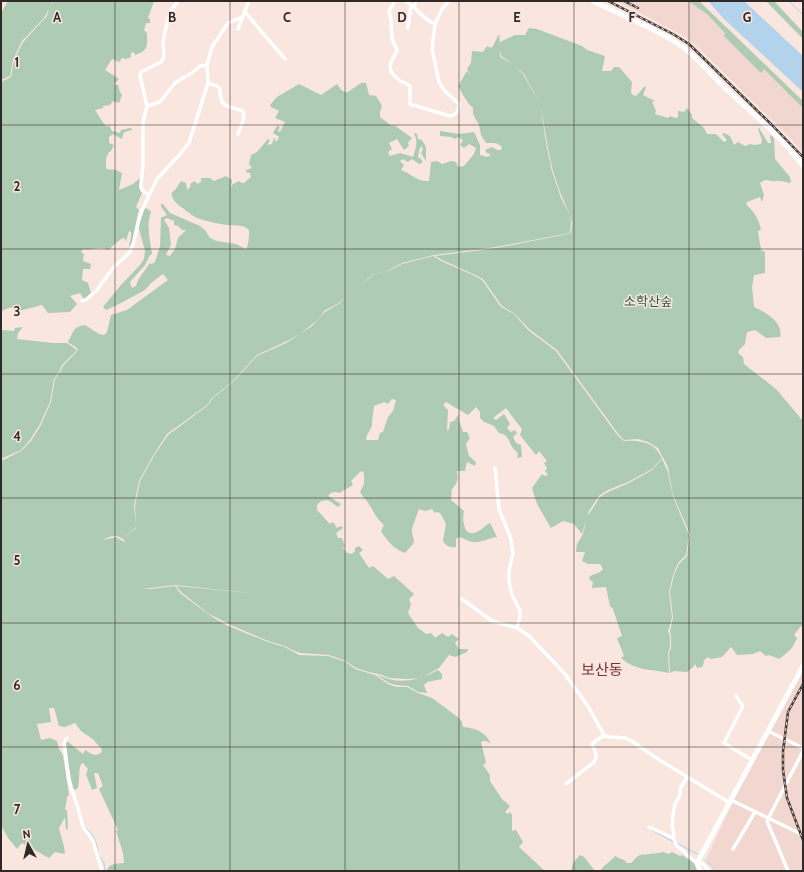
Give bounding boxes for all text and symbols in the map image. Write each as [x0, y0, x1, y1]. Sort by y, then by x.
text: A [53, 9, 62, 25]
text: B [168, 9, 176, 25]
text: C [283, 9, 291, 25]
text: D [397, 9, 407, 25]
text: E [513, 9, 521, 25]
text: F [629, 9, 636, 25]
text: G [743, 9, 752, 25]
text: 1 [15, 54, 19, 70]
text: 2 [14, 178, 21, 194]
park label: 소학산숲 [624, 293, 672, 309]
text: 3 [13, 303, 21, 319]
text: 4 [13, 428, 21, 444]
text: 5 [14, 552, 21, 568]
district label: 보산동 [581, 661, 623, 679]
text: 6 [13, 677, 21, 693]
text: 7 [14, 801, 21, 817]
north arrow [8, 824, 48, 864]
text: N [22, 827, 31, 842]

